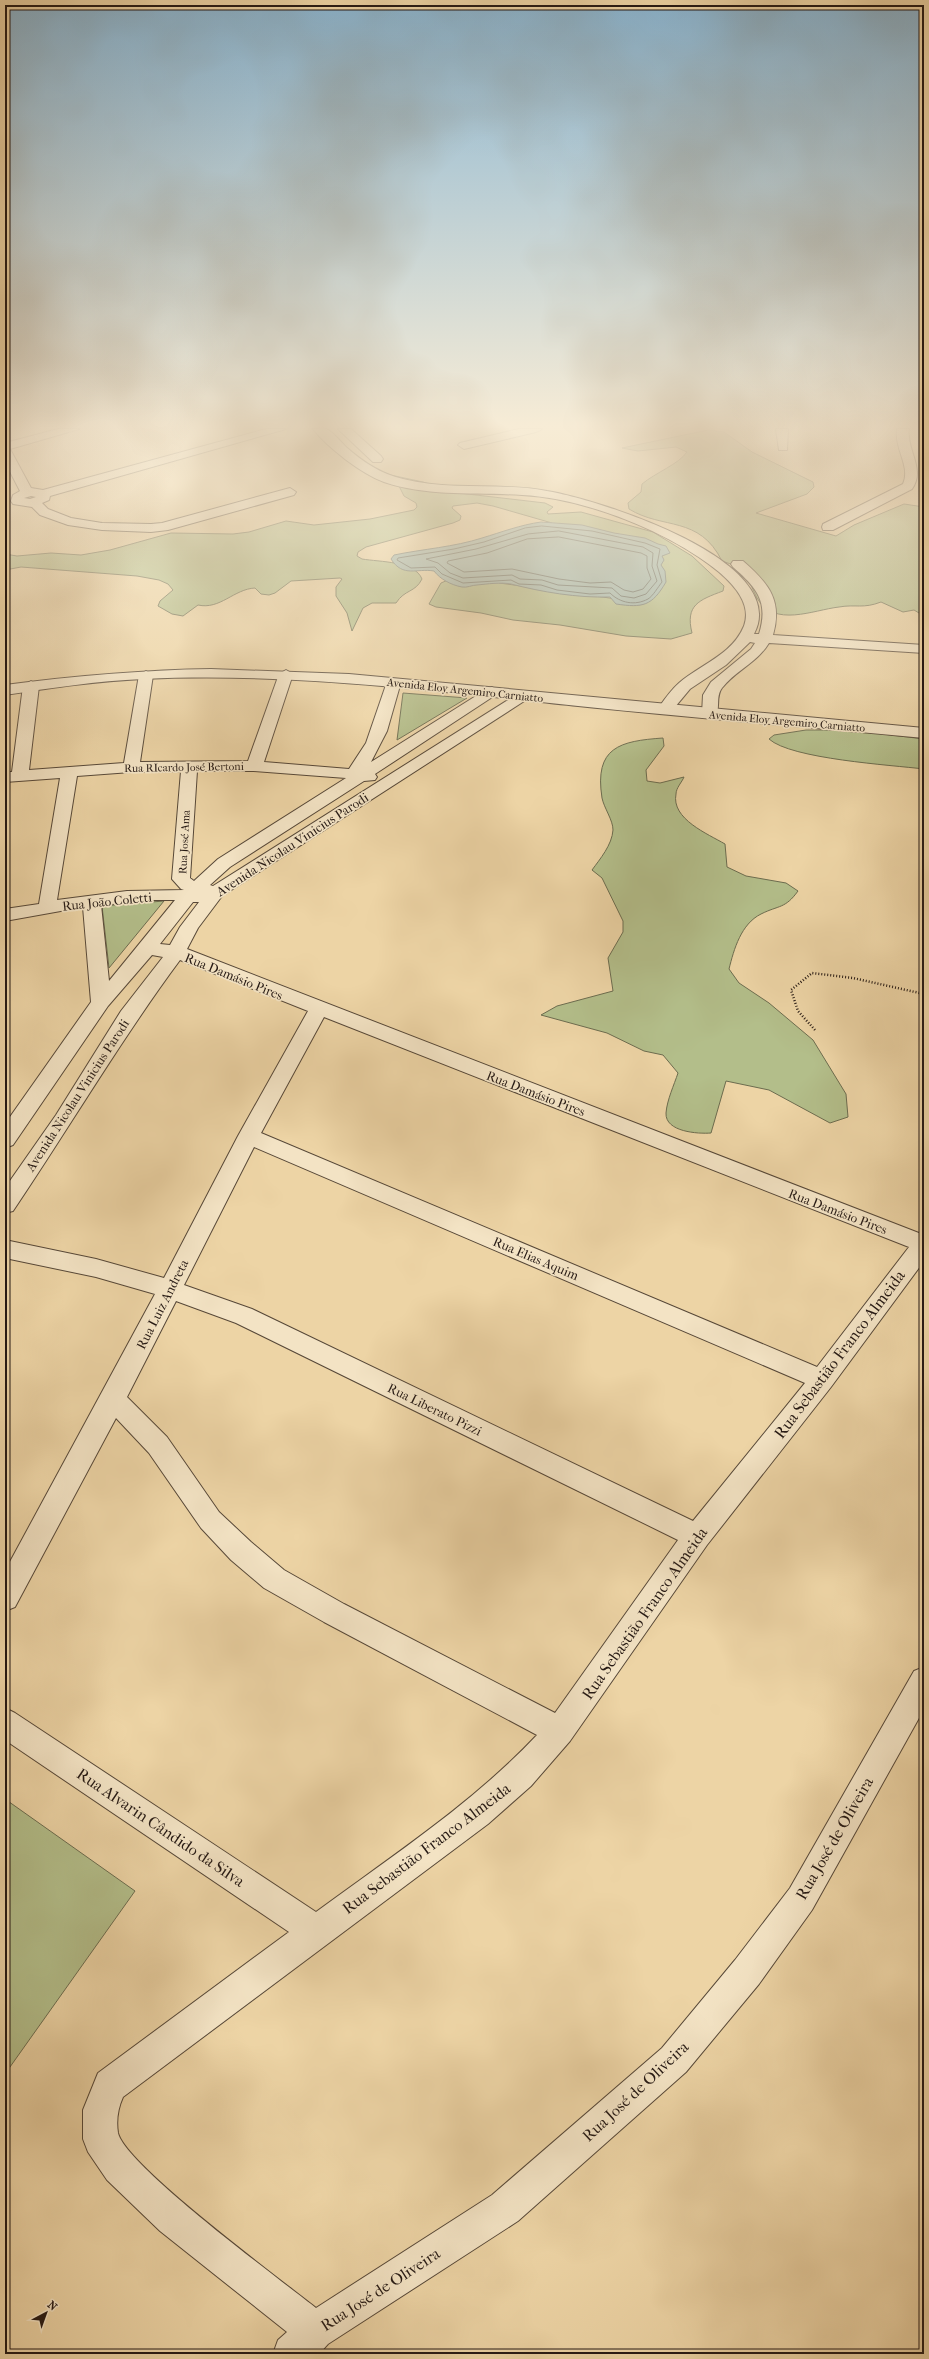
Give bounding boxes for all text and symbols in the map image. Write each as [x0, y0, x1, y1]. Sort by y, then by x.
street label: Avenida Eloy Argemiro Carniatto [385, 676, 544, 705]
street label: Avenida Eloy Argemiro Carniatto [707, 708, 866, 735]
street label: Rua RIcardo José Bertoni [124, 760, 245, 775]
street label: Avenida Nicolau Vinicius Parodi [213, 790, 371, 900]
street label: Rua José Ama [176, 809, 193, 874]
street label: Rua João Coletti [61, 889, 153, 914]
street label: Rua Damásio Pires [183, 950, 285, 1003]
street label: Avenida Nicolau Vinicius Parodi [22, 1016, 132, 1175]
street label: Rua Damásio Pires [484, 1068, 587, 1119]
street label: Rua Damásio Pires [786, 1186, 889, 1237]
street label: Rua Elias Aquim [491, 1234, 581, 1283]
street label: Rua Luiz Andreta [133, 1256, 192, 1352]
street label: Rua Sebastião Franco Almeida [770, 1266, 909, 1442]
street label: Rua Liberato Pizzi [385, 1380, 484, 1439]
street label: Rua Sebastião Franco Almeida [578, 1523, 712, 1703]
street label: Rua Alvarin Cândido da Silva [73, 1764, 249, 1891]
street label: Rua José de Oliveira [792, 1773, 878, 1903]
street label: Rua Sebastião Franco Almeida [338, 1779, 515, 1918]
street label: Rua José de Oliveira [578, 2037, 693, 2146]
street label: Rua José de Oliveira [317, 2243, 444, 2335]
north arrow [26, 2293, 66, 2333]
text: N [45, 2298, 60, 2314]

